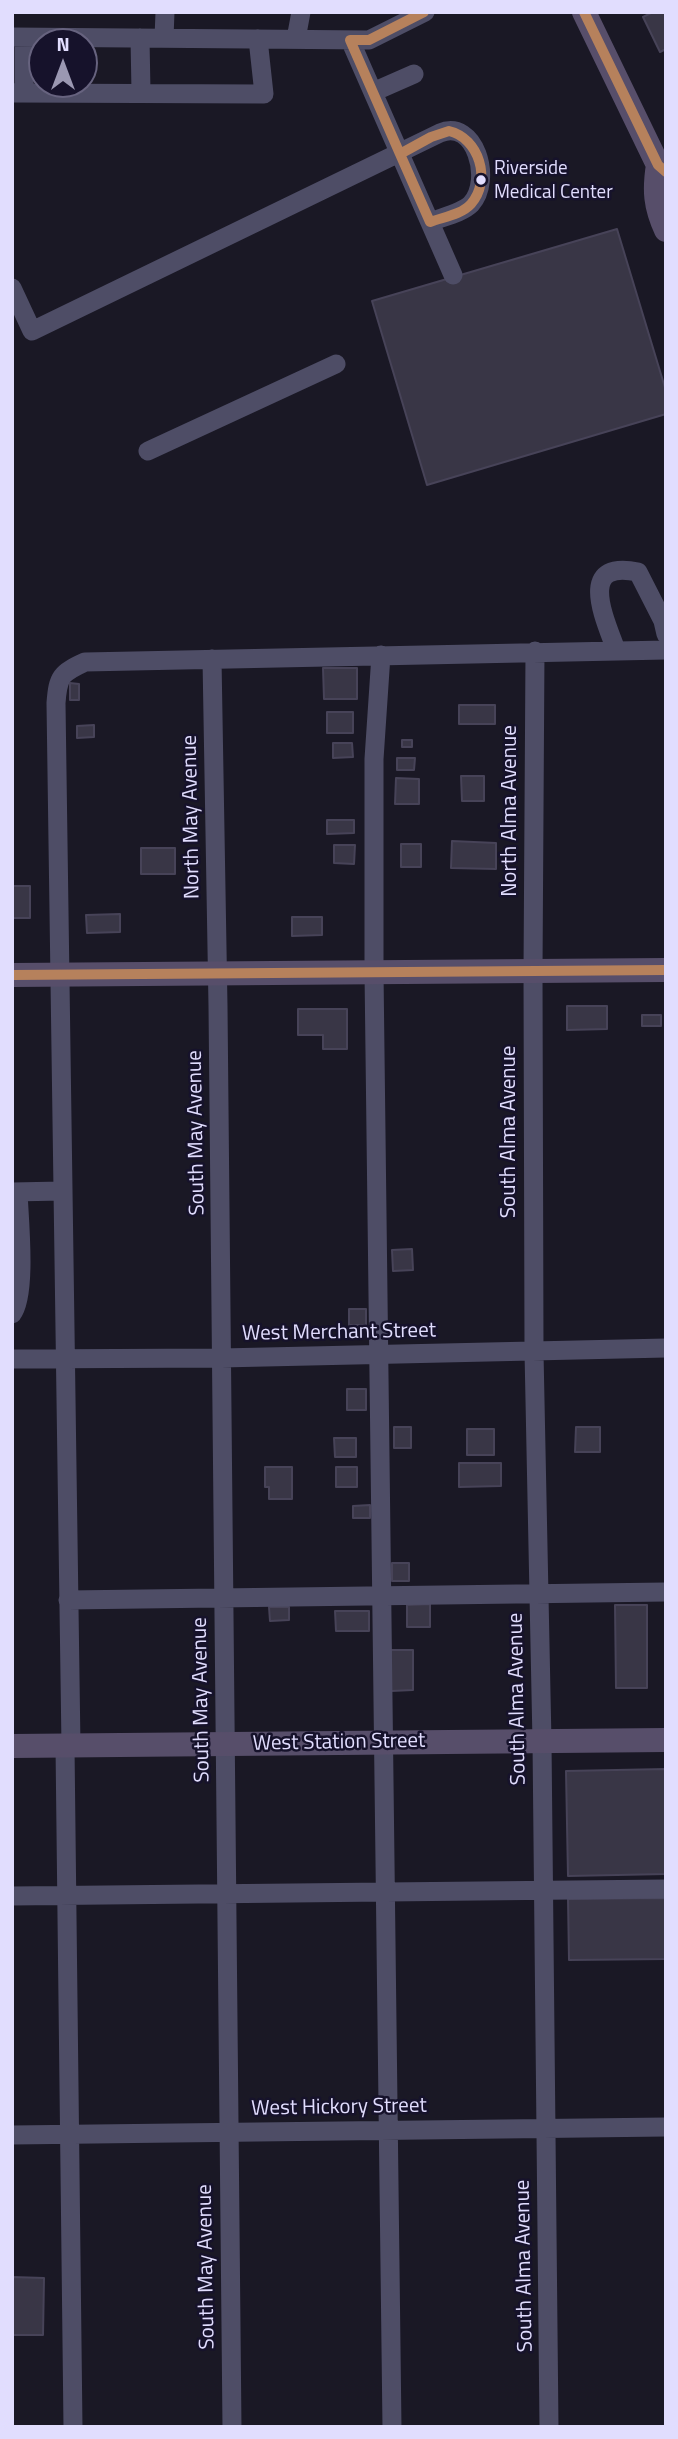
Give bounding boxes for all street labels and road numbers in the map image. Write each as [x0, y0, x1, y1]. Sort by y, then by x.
street label: North Alma Avenue [498, 725, 524, 897]
street label: North May Avenue [178, 735, 206, 899]
street label: South Alma Avenue [497, 1046, 523, 1218]
street label: South May Avenue [183, 1050, 211, 1216]
street label: West Merchant Street [242, 1319, 436, 1347]
street label: South Alma Avenue [504, 1612, 532, 1786]
street label: South May Avenue [188, 1617, 216, 1783]
street label: West Station Street [252, 1729, 426, 1757]
street label: West Hickory Street [251, 2094, 427, 2122]
street label: South Alma Avenue [511, 2179, 539, 2353]
street label: South May Avenue [193, 2184, 221, 2350]

